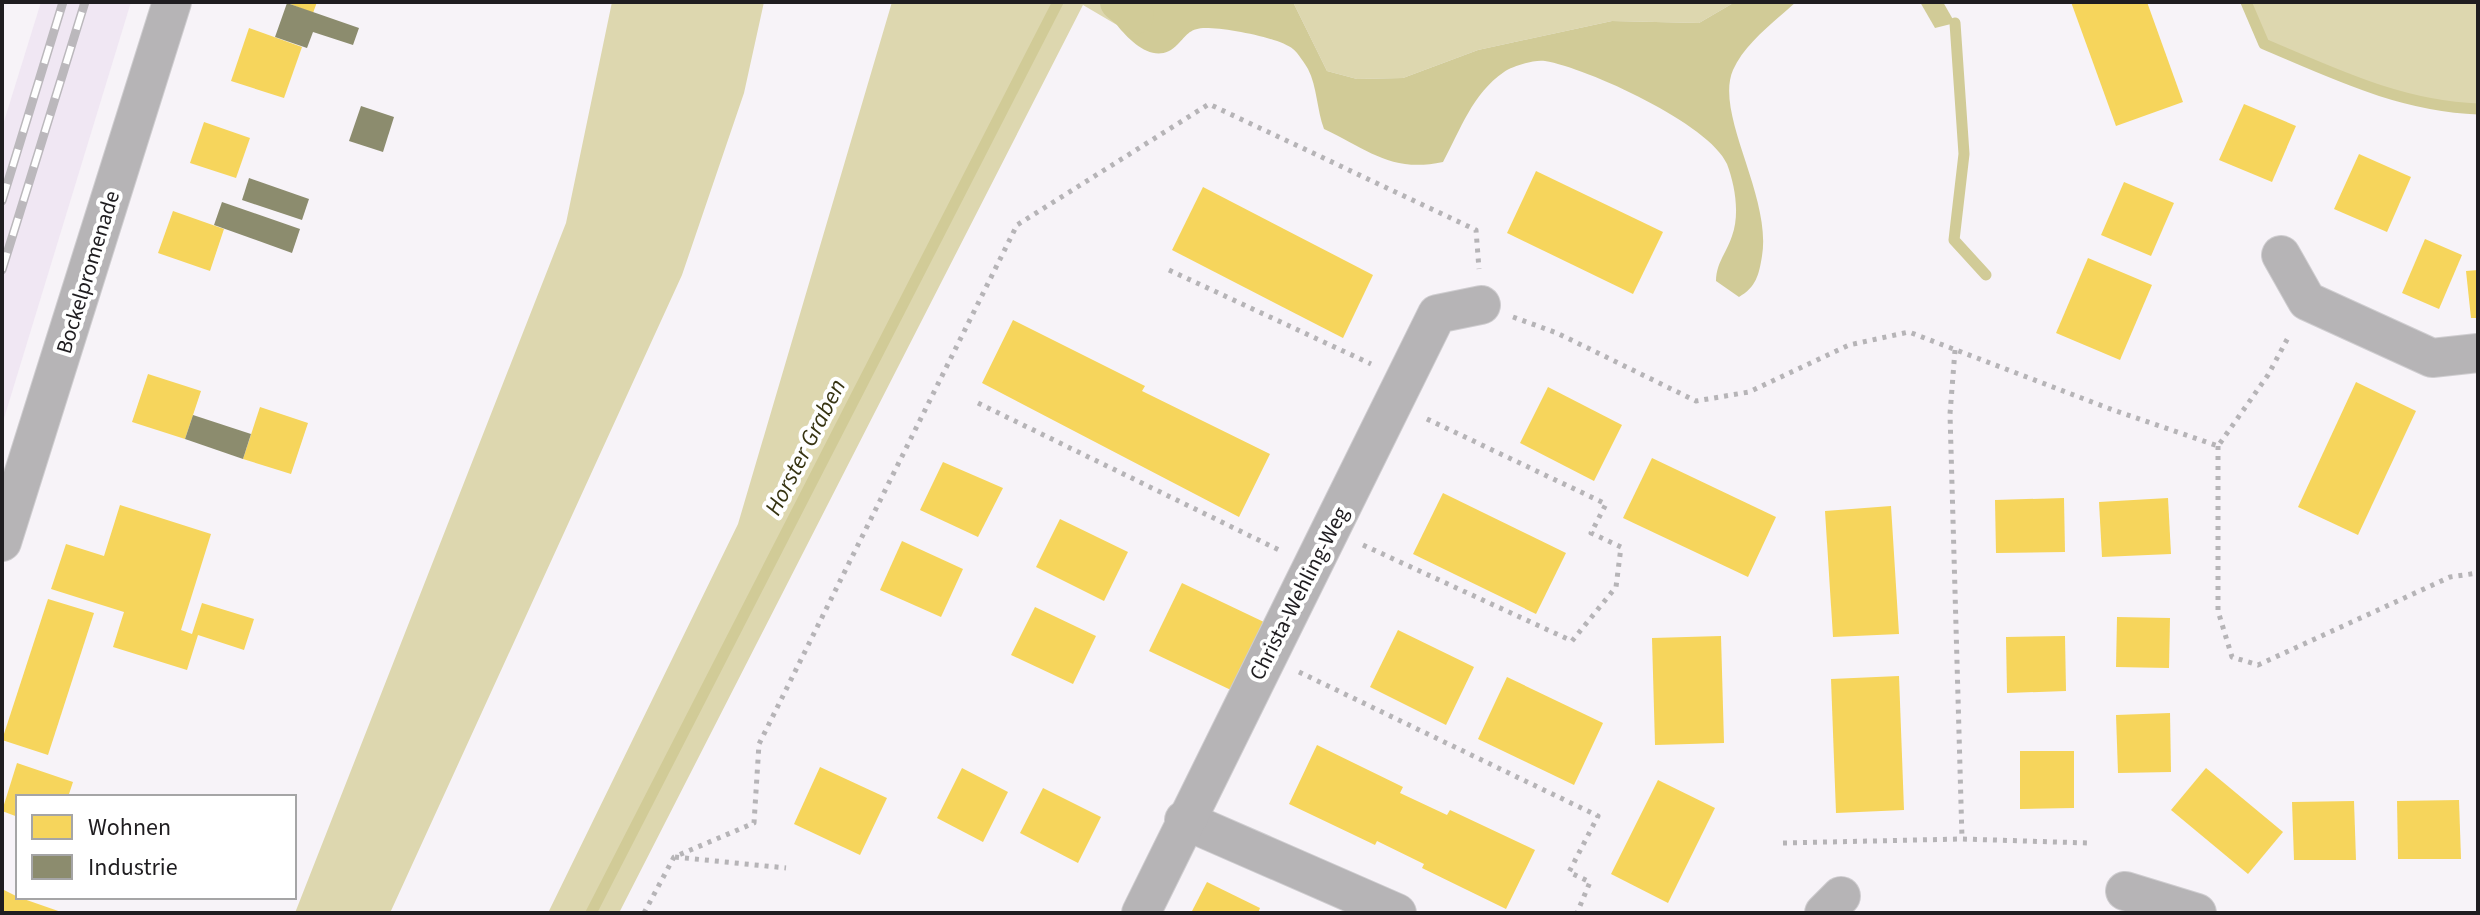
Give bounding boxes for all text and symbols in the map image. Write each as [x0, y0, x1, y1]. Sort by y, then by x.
street label: Bockelpromenade [48, 187, 128, 358]
water label: Horster Graben [756, 373, 855, 522]
street label: Christa-Wehling-Weg [1241, 501, 1357, 686]
legend [16, 795, 296, 899]
text: Wohnen [88, 810, 171, 845]
text: Industrie [88, 850, 178, 885]

